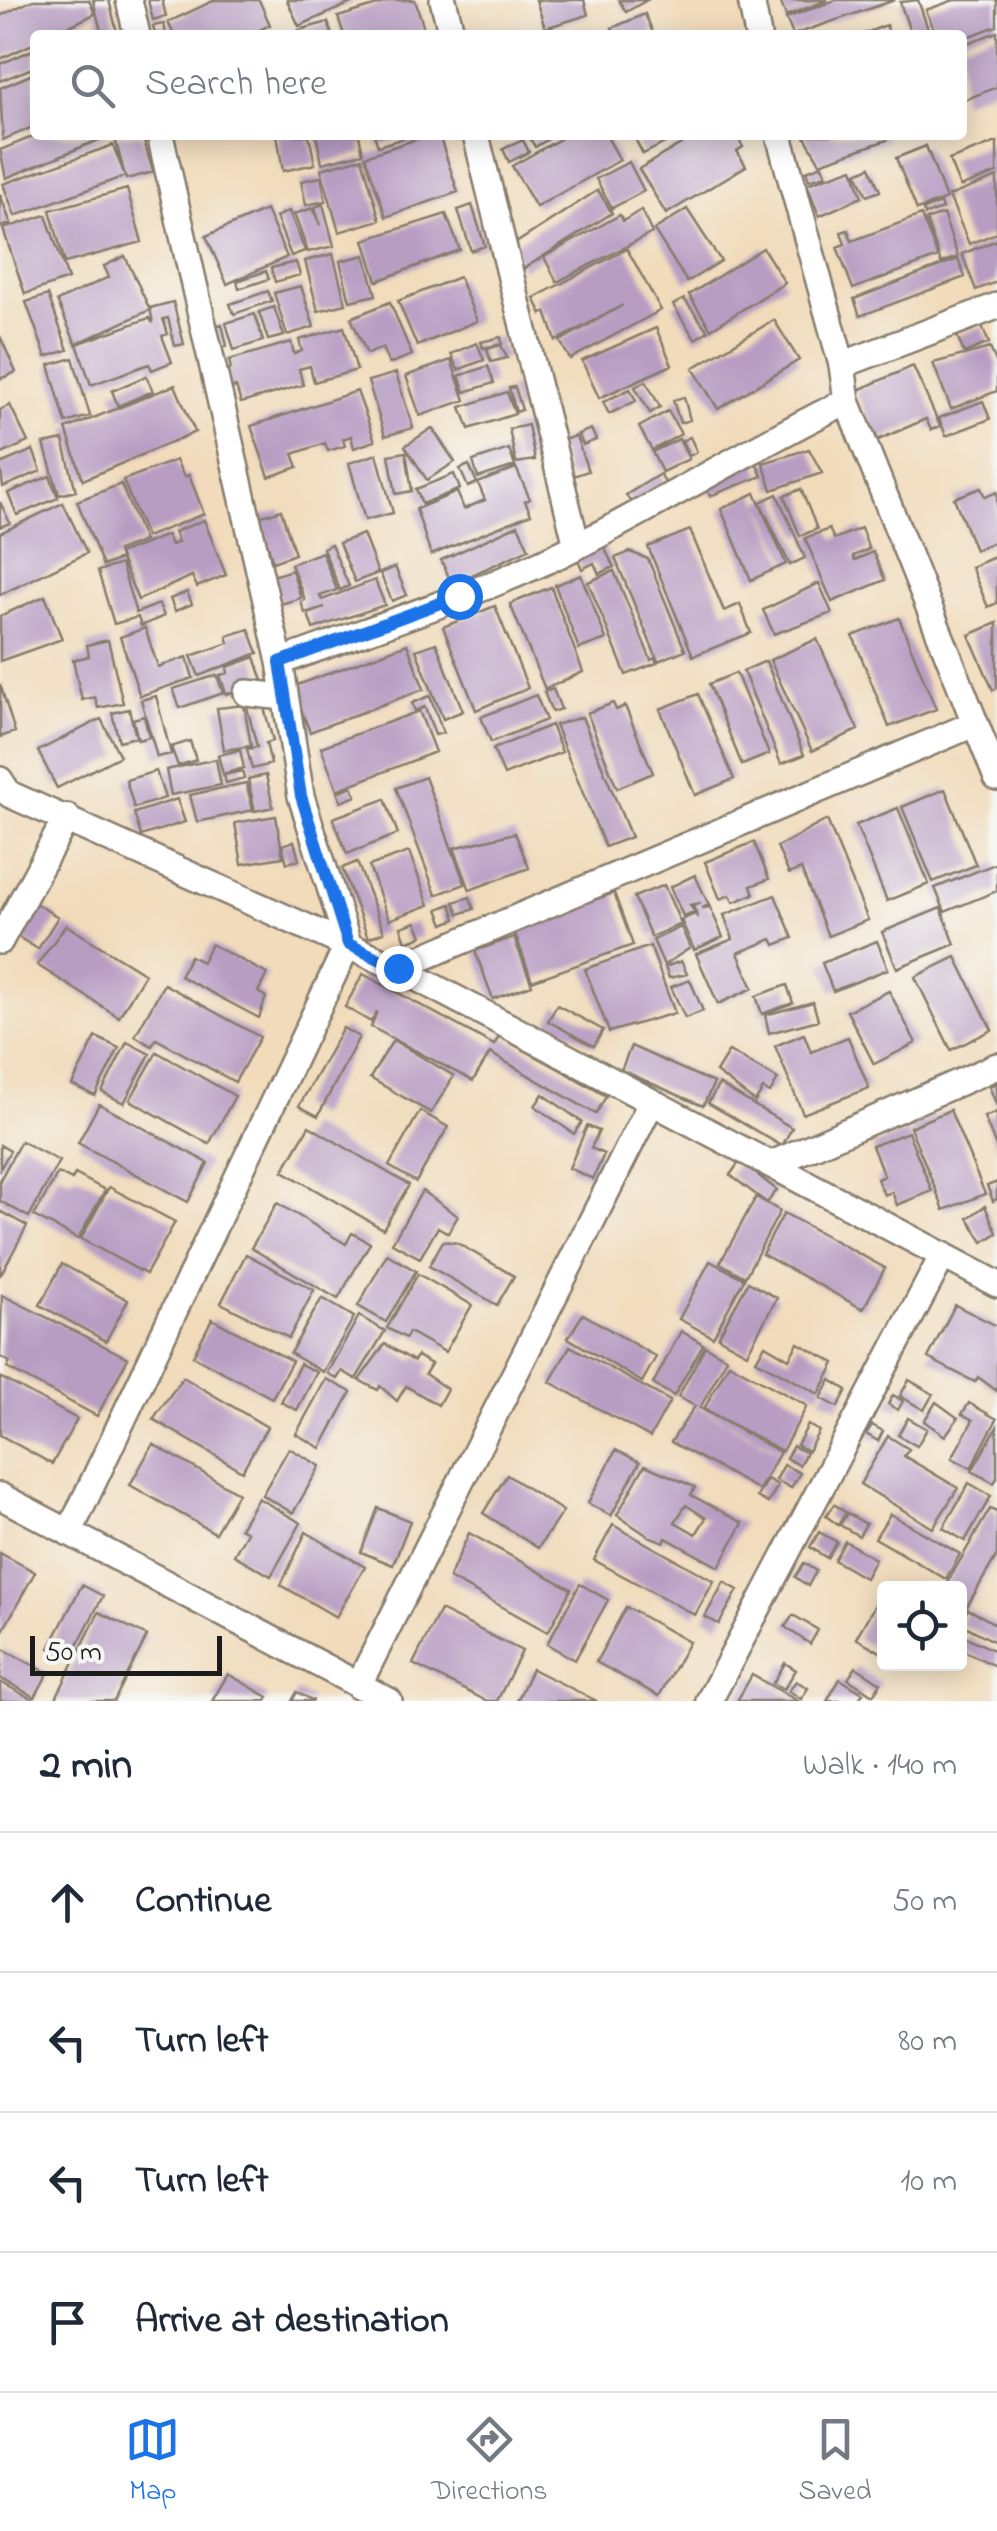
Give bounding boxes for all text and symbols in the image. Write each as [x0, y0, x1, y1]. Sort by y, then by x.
search box [30, 30, 967, 140]
text: Search here [145, 57, 327, 113]
icon: search [65, 58, 120, 113]
route start [437, 574, 483, 620]
route end [376, 946, 422, 992]
map controls [877, 1581, 967, 1671]
button: locate [877, 1581, 967, 1671]
scale bar [30, 1631, 222, 1676]
text: 50 m [45, 1633, 102, 1674]
text: 2 min [40, 1736, 132, 1797]
text: Walk · 140 m [803, 1743, 957, 1790]
text: Continue [135, 1874, 271, 1930]
icon: ahead [40, 1875, 95, 1930]
text: 50 m [892, 1879, 957, 1926]
text: Turn left [135, 2014, 268, 2070]
icon: left [40, 2015, 95, 2070]
text: 80 m [898, 2019, 957, 2066]
text: Turn left [135, 2154, 268, 2210]
icon: left [40, 2155, 95, 2210]
text: 10 m [900, 2159, 957, 2206]
text: Arrive at destination [135, 2294, 449, 2350]
icon: arrive [40, 2295, 95, 2350]
tab: Map [125, 2412, 180, 2513]
tab: Directions [431, 2412, 548, 2513]
tab: Saved [799, 2412, 872, 2513]

